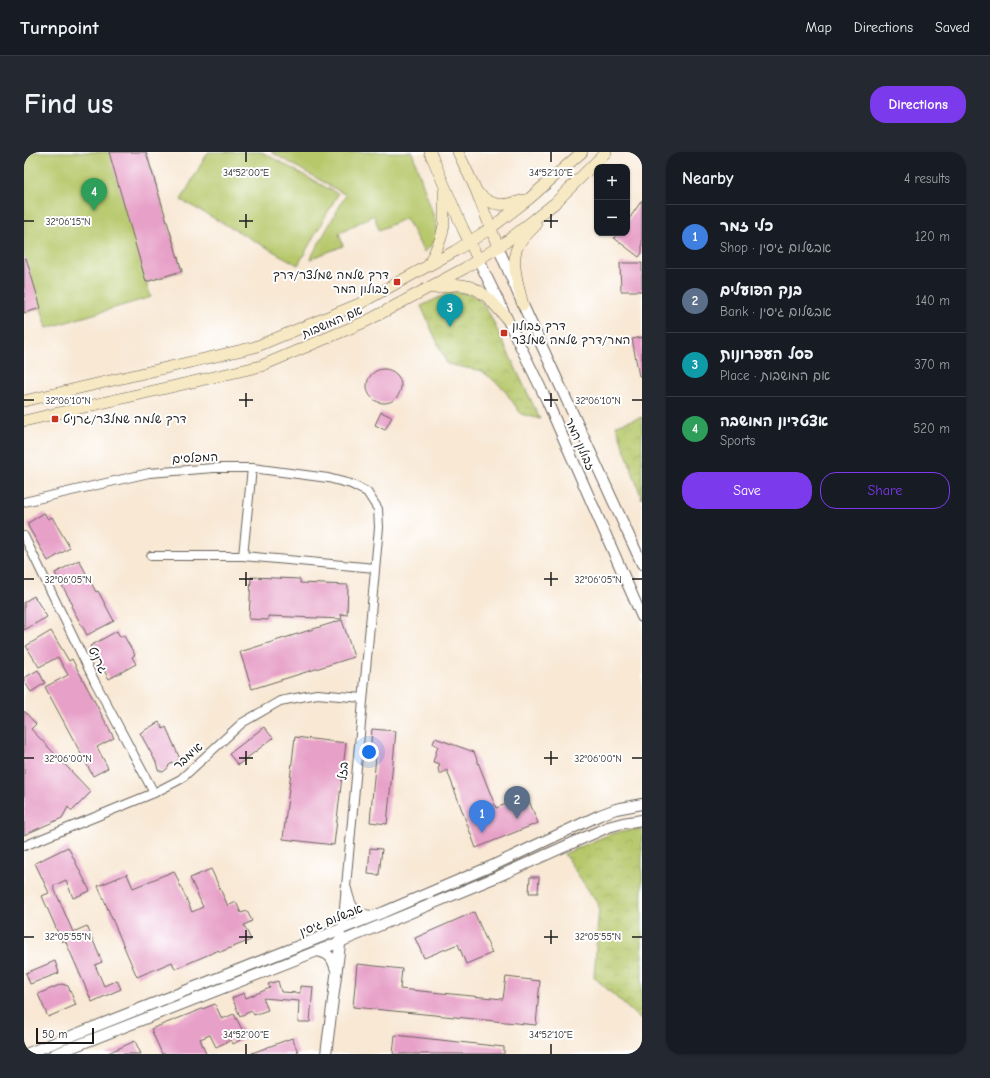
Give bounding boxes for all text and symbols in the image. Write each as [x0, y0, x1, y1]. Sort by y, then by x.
text: Turnpoint [20, 17, 99, 39]
text: Map [805, 19, 832, 36]
text: Directions [854, 19, 913, 36]
text: Saved [935, 19, 970, 36]
button: Directions [870, 86, 966, 123]
text: Find us [24, 88, 113, 120]
map controls [594, 164, 630, 236]
button: + [594, 164, 630, 200]
text: 34°52'00"E [223, 167, 269, 179]
text: 34°52'10"E [529, 167, 573, 179]
text: Nearby [682, 169, 733, 188]
text: 4 results [904, 171, 950, 186]
pin: 4 [81, 178, 107, 211]
button: − [594, 200, 630, 236]
text: 32°06'15"N [46, 216, 90, 228]
text: כלי זמר [720, 217, 773, 235]
text: 1 [692, 229, 698, 244]
text: 120 m [915, 229, 950, 244]
text: Shop · אבשלום גיסין [720, 240, 831, 255]
place label: דרך שלמה שמלצר/דרך זבולון המר [273, 268, 389, 296]
marker: דרך שלמה שמלצר/דרך זבולון המר [392, 277, 402, 287]
text: בנק הפועלים [720, 281, 802, 299]
text: 2 [692, 293, 698, 308]
text: 140 m [916, 293, 950, 308]
pin: 3 [437, 294, 463, 327]
street label: אם המושבות [299, 303, 364, 341]
text: Bank · אבשלום גיסין [720, 304, 831, 319]
place label: דרך זבולון המר/דרך שלמה שמלצר [512, 319, 630, 347]
marker: דרך זבולון המר/דרך שלמה שמלצר [499, 328, 509, 338]
text: פסל העפרונות [720, 345, 814, 363]
text: 3 [692, 357, 698, 372]
text: 370 m [914, 357, 950, 372]
text: Place · אם המושבות [720, 368, 830, 383]
text: 32°06'10"N [45, 395, 91, 407]
text: 32°06'10"N [575, 395, 621, 407]
place label: דרך שלמה שמלצר/גרניט [63, 412, 186, 426]
text: אצטדיון המושבה [720, 412, 828, 430]
marker: דרך שלמה שמלצר/גרניט [50, 414, 60, 424]
street label: זבולון המר [562, 416, 598, 472]
text: 4 [692, 421, 698, 436]
text: 520 m [913, 421, 950, 436]
text: Sports [720, 433, 755, 448]
street label: המפלסים [172, 450, 218, 466]
button: Save [682, 472, 812, 509]
button: Share [820, 472, 950, 509]
text: 32°06'05"N [44, 574, 92, 586]
text: 32°06'05"N [574, 574, 622, 586]
street label: גרניט [86, 644, 110, 676]
street label: אימבר [171, 739, 206, 772]
your location [359, 742, 379, 762]
text: 32°06'00"N [44, 753, 92, 765]
text: 32°06'00"N [574, 753, 622, 765]
street label: בזל [335, 761, 351, 781]
pin: 2 [504, 786, 530, 819]
pin: 1 [469, 800, 495, 833]
street label: אבשלום גיסין [297, 901, 365, 939]
text: 32°05'55"N [45, 931, 91, 943]
text: 32°05'55"N [575, 931, 621, 943]
scale bar [36, 1026, 94, 1045]
text: 50 m [42, 1028, 67, 1041]
text: 34°52'00"E [223, 1029, 269, 1041]
text: 34°52'10"E [529, 1029, 573, 1041]

